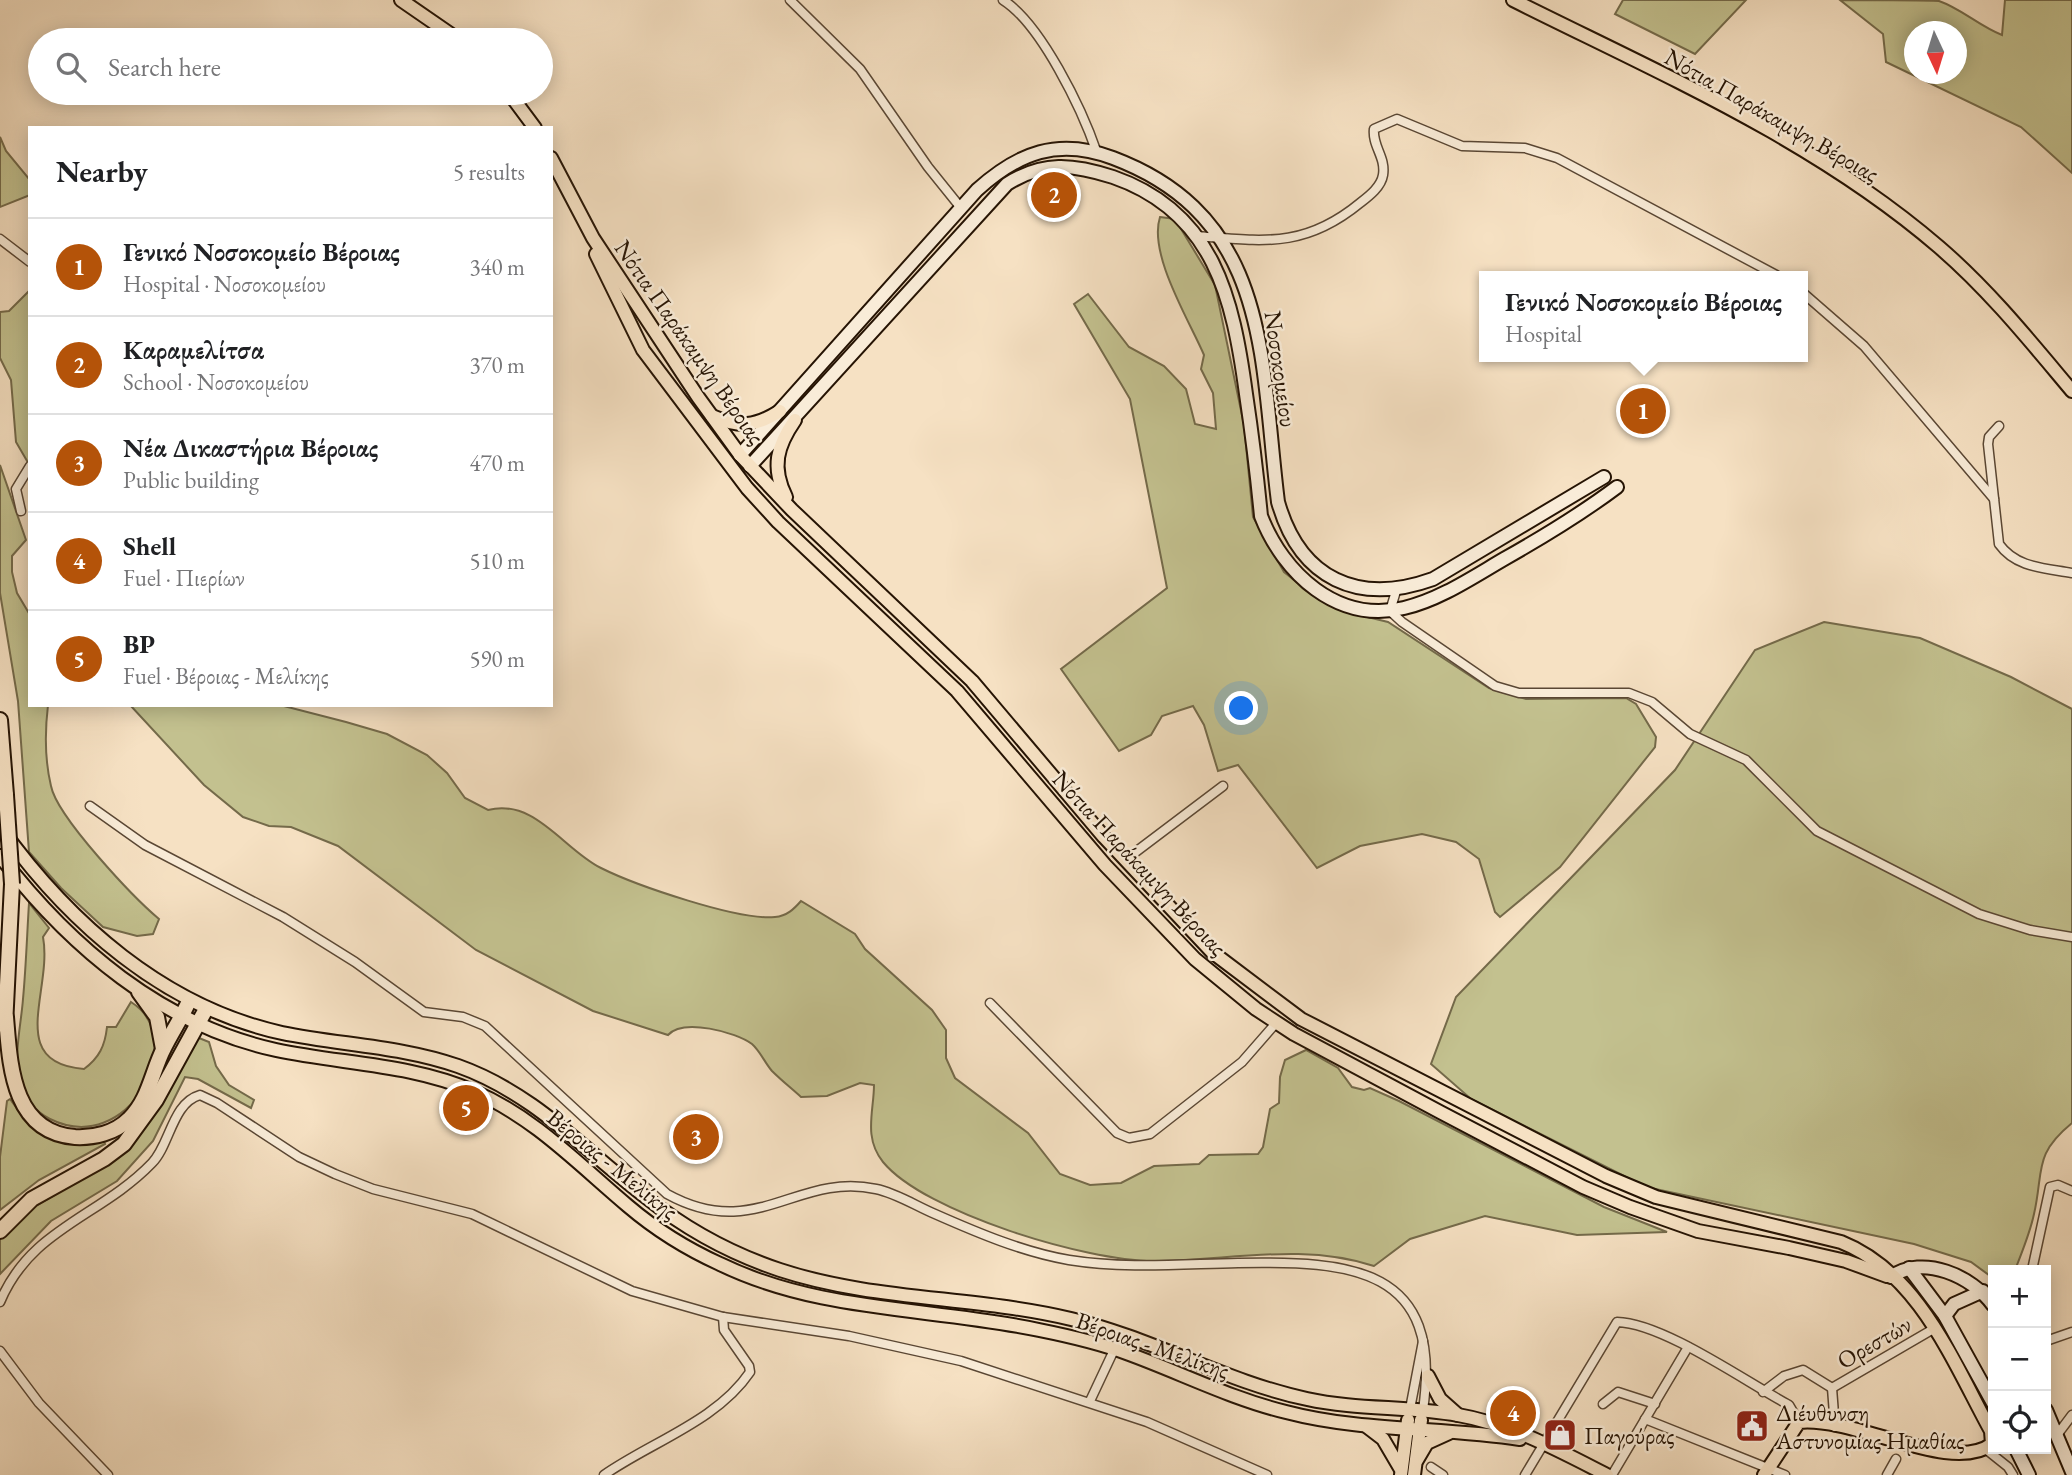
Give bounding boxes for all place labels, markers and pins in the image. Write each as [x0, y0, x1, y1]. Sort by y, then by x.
pin: 2 [1031, 169, 1077, 221]
pin: 1 [1620, 385, 1666, 437]
pin: 5 [443, 1082, 489, 1134]
pin: 3 [673, 1111, 719, 1163]
pin: 4 [1490, 1387, 1536, 1439]
place label: Διέυθυνση Αστυνομίας Ημαθίας [1775, 1397, 1965, 1456]
public building icon: Διέυθυνση Αστυνομίας Ημαθίας [1733, 1407, 1771, 1445]
shop icon: Παγούρας [1541, 1416, 1579, 1454]
place label: Παγούρας [1584, 1420, 1674, 1451]

